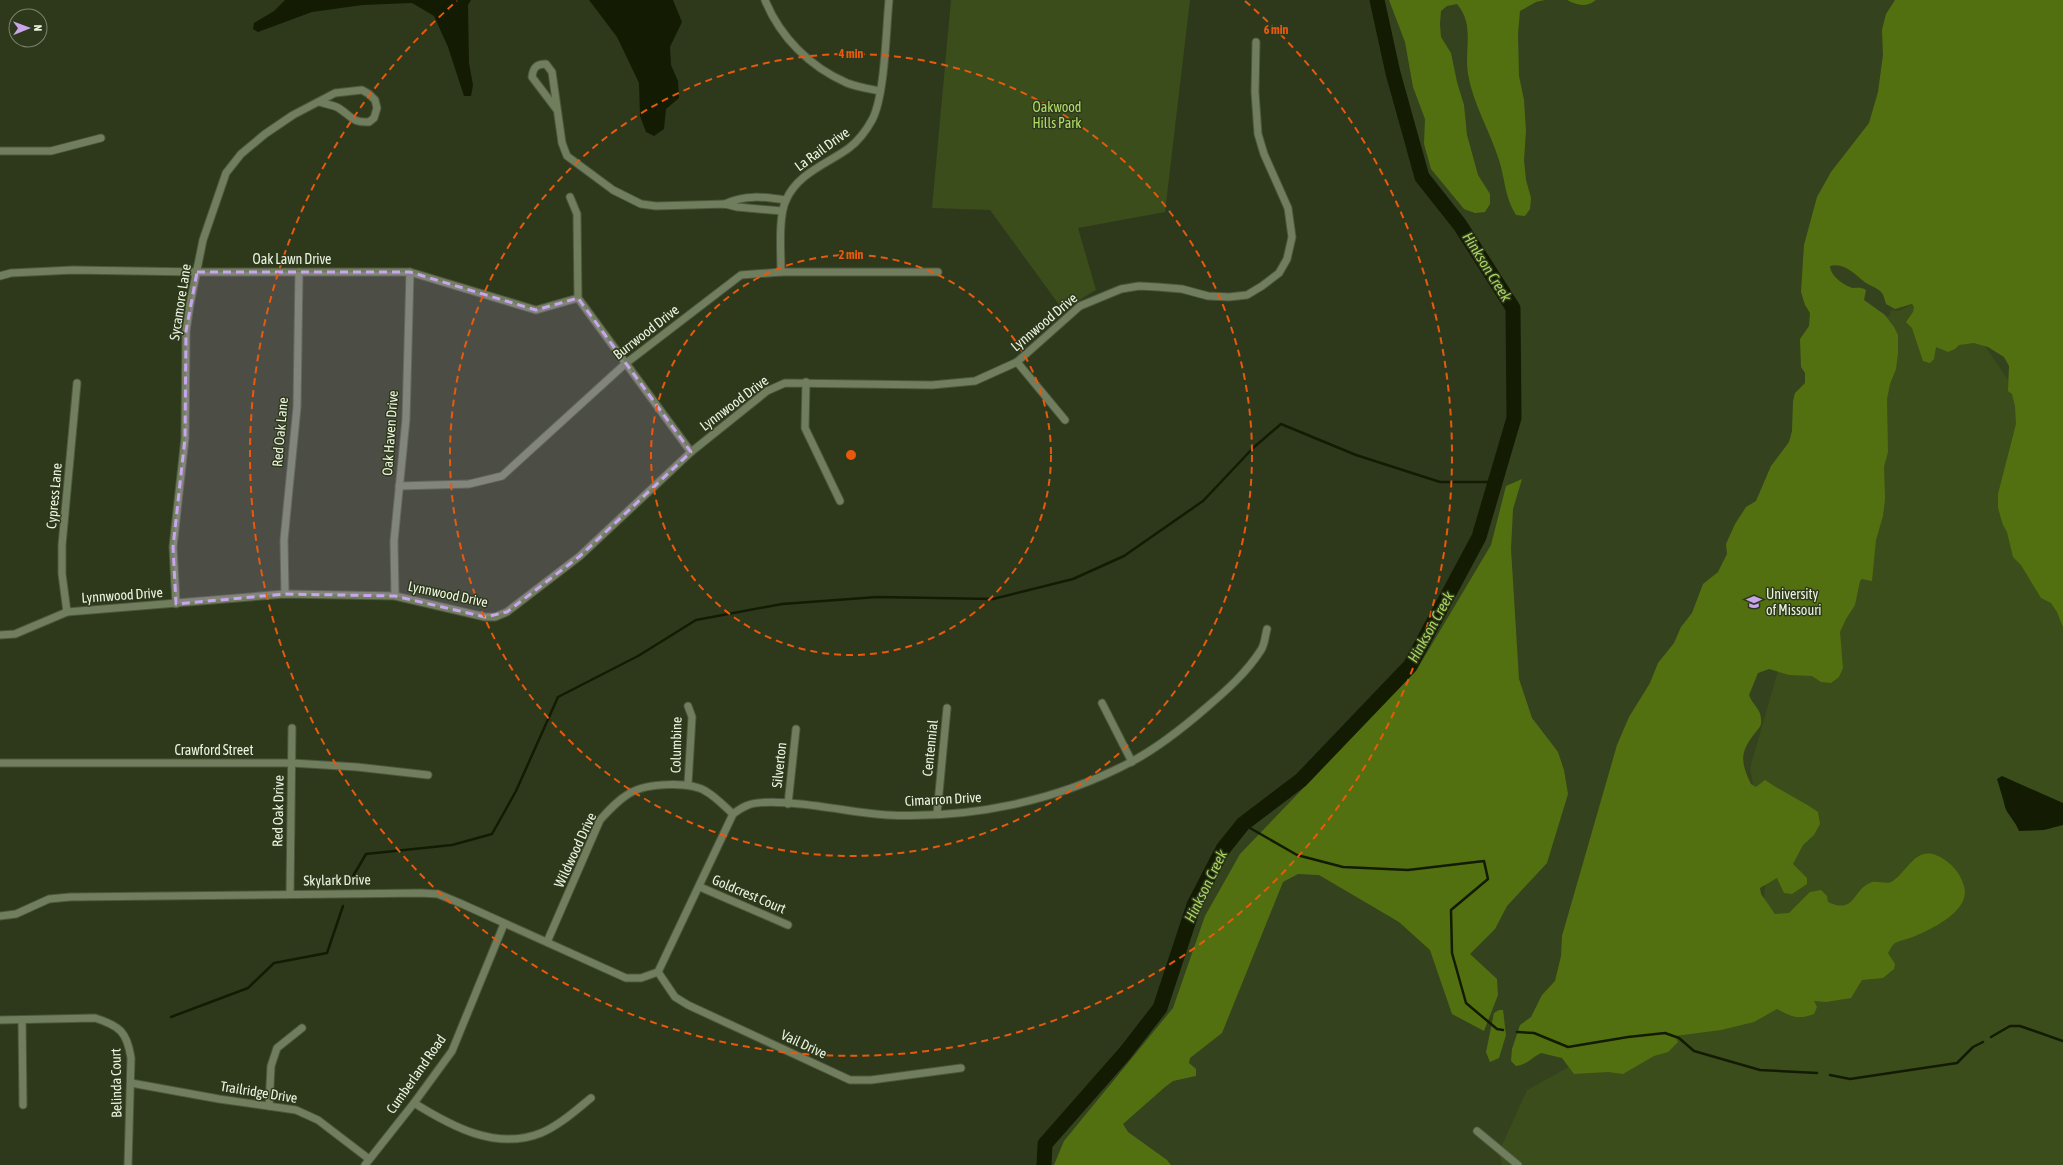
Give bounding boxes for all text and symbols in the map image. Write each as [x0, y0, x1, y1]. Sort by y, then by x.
north arrow [8, 8, 48, 48]
text: 6 min [1264, 23, 1288, 37]
text: N [32, 24, 44, 31]
text: 4 min [838, 47, 863, 61]
park label: Oakwood Hills Park [1032, 99, 1082, 131]
street label: La Rail Drive [792, 124, 852, 174]
water label: Hinkson Creek [1459, 229, 1516, 305]
text: 2 min [839, 248, 863, 262]
street label: Oak Lawn Drive [253, 251, 331, 267]
street label: Sycamore Lane [166, 263, 194, 341]
street label: Lynnwood Drive [1008, 290, 1080, 354]
street label: Burrwood Drive [610, 301, 682, 363]
street label: Lynnwood Drive [697, 372, 771, 434]
street label: Oak Haven Drive [379, 390, 401, 476]
street label: Red Oak Lane [269, 397, 291, 467]
centre of rings [844, 448, 858, 462]
street label: Cypress Lane [43, 462, 65, 530]
street label: Lynnwood Drive [407, 578, 489, 610]
street label: Lynnwood Drive [81, 584, 163, 606]
place label: University of Missouri [1766, 586, 1822, 618]
water label: Hinkson Creek [1404, 588, 1457, 665]
school or university icon: University of Missouri [1745, 593, 1763, 611]
street label: Columbine [668, 717, 684, 773]
street label: Centennial [919, 719, 941, 777]
street label: Silverton [769, 741, 789, 789]
street label: Crawford Street [175, 742, 253, 758]
street label: Red Oak Drive [269, 775, 287, 847]
street label: Cimarron Drive [904, 789, 982, 809]
street label: Wildwood Drive [551, 810, 599, 890]
water label: Hinkson Creek [1181, 846, 1231, 925]
street label: Skylark Drive [303, 871, 371, 889]
street label: Goldcrest Court [710, 871, 788, 917]
street label: Vail Drive [778, 1026, 830, 1062]
street label: Cumberland Road [383, 1032, 449, 1116]
street label: Belinda Court [107, 1048, 125, 1118]
street label: Trailridge Drive [219, 1078, 299, 1106]

